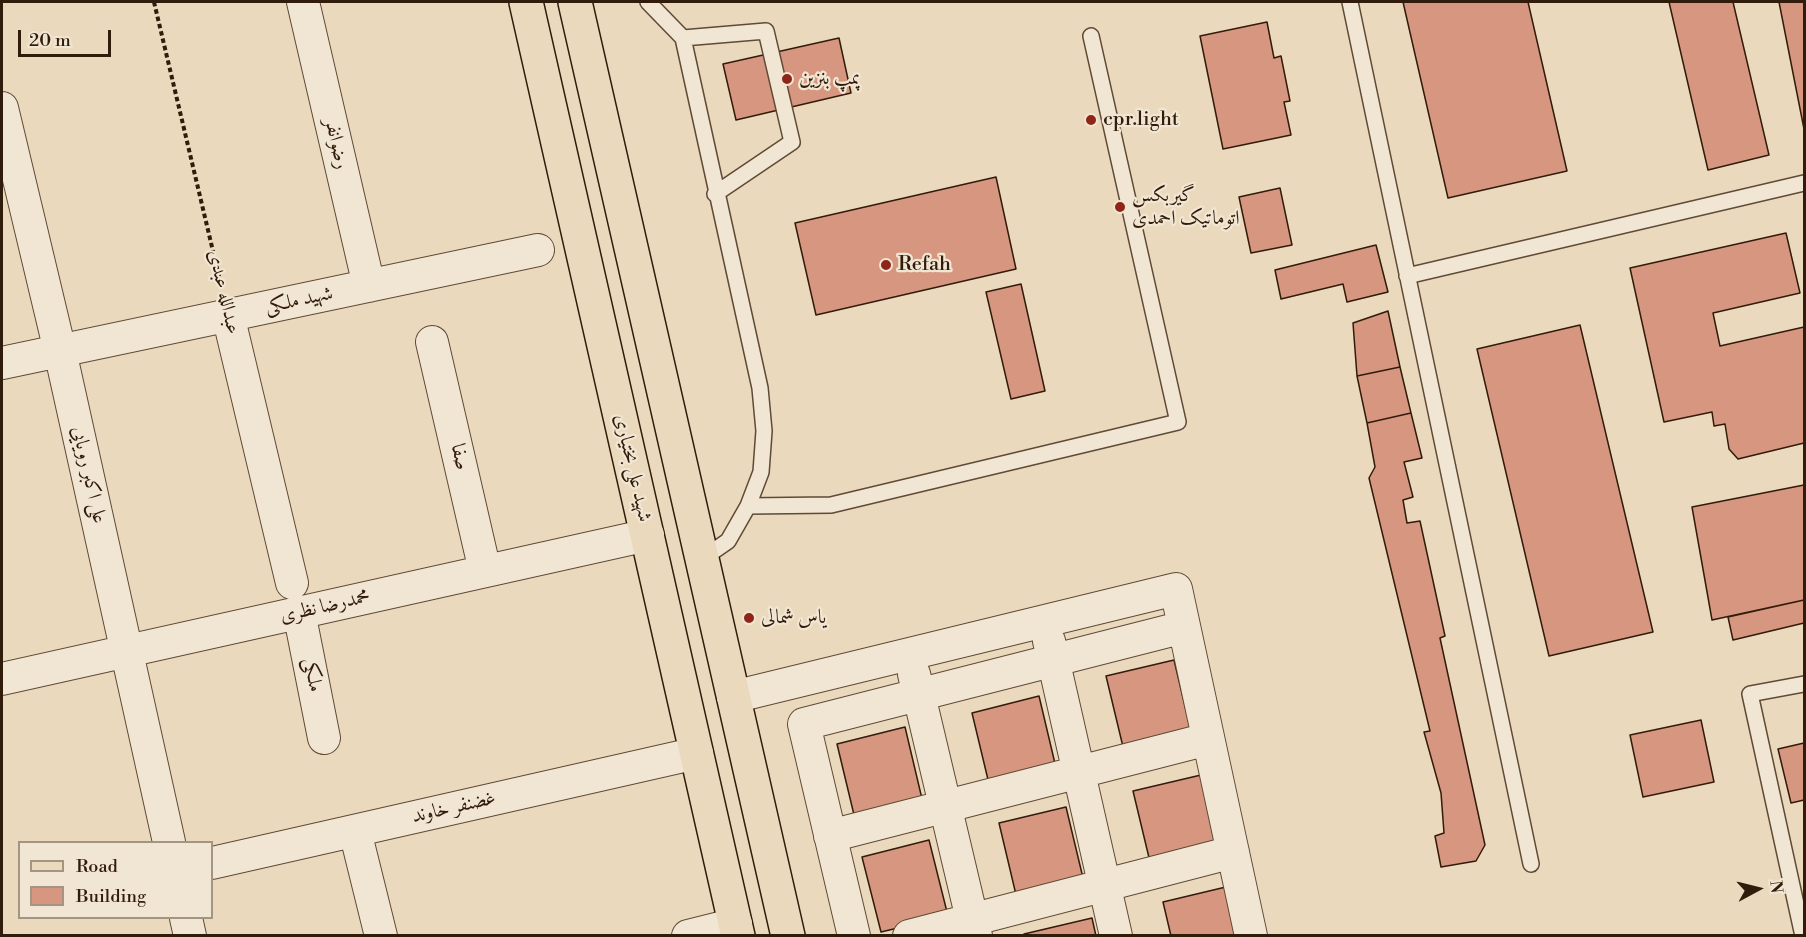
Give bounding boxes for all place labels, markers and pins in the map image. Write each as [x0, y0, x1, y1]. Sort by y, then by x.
place label: پمپ بنزین [799, 67, 860, 91]
marker: پمپ بنزین [780, 72, 794, 86]
place label: cpr.light [1103, 108, 1179, 132]
marker: cpr.light [1084, 113, 1098, 127]
place label: گیربکس اتوماتیک احمدی [1132, 184, 1240, 231]
marker: گیربکس اتوماتیک احمدی [1113, 200, 1127, 214]
place label: Refah [898, 253, 951, 277]
marker: Refah [879, 258, 893, 272]
place label: یاس شمالی [761, 606, 826, 630]
marker: یاس شمالی [742, 611, 756, 625]

